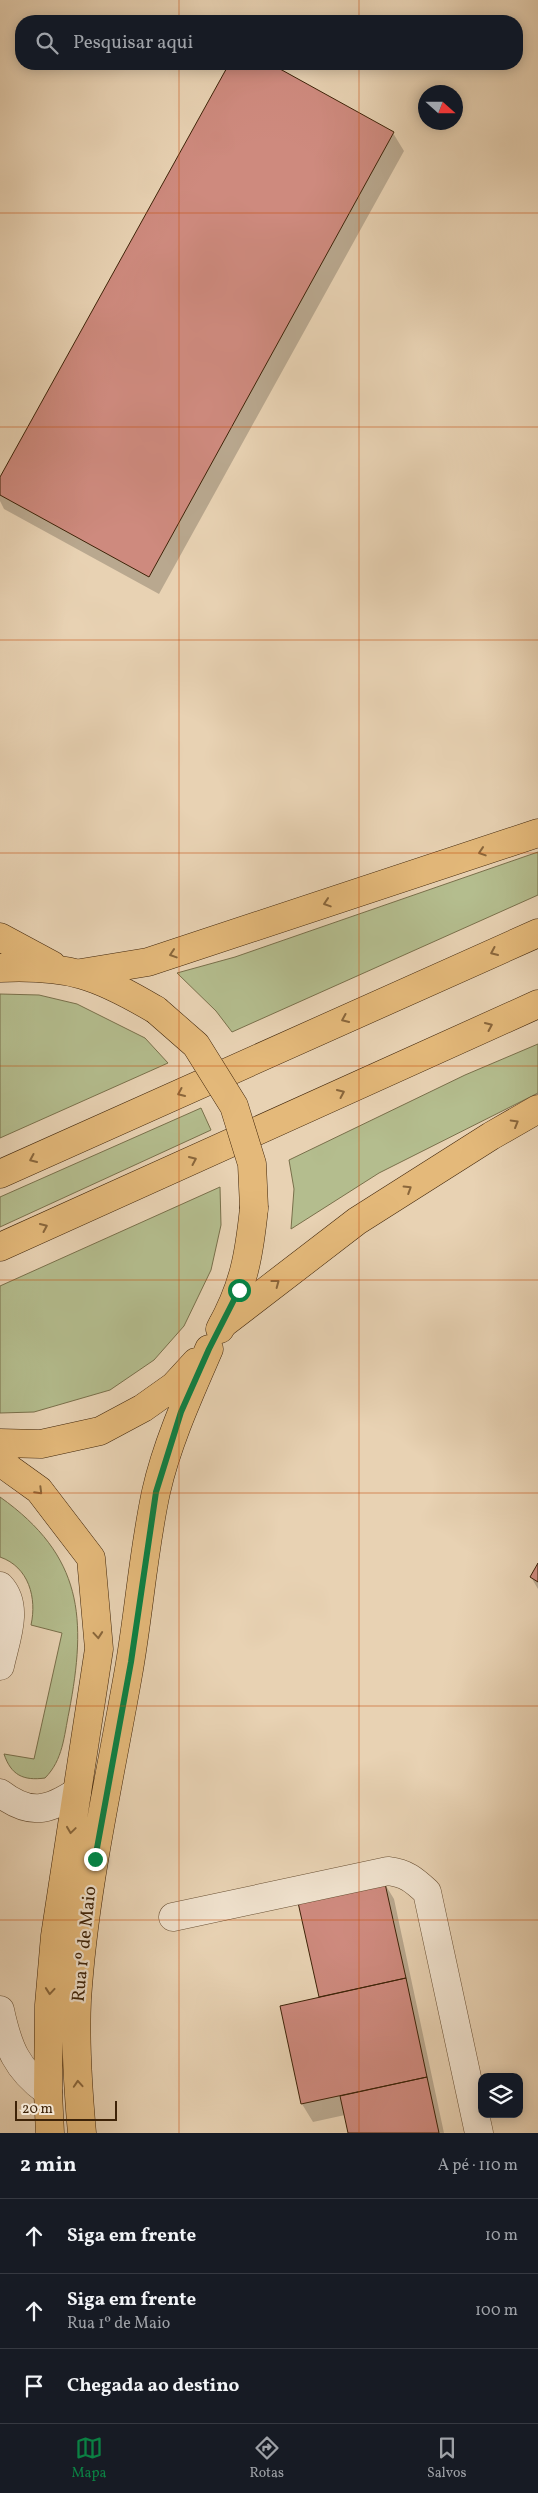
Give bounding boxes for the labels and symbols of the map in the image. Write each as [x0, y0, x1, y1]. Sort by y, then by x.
north arrow [418, 85, 463, 130]
one-way arrow [478, 846, 486, 856]
one-way arrow [324, 897, 332, 907]
one-way arrow [490, 946, 499, 956]
one-way arrow [169, 948, 178, 958]
one-way arrow [341, 1012, 350, 1023]
one-way arrow [484, 1022, 493, 1033]
one-way arrow [177, 1086, 186, 1097]
one-way arrow [336, 1089, 345, 1100]
one-way arrow [509, 1119, 518, 1129]
one-way arrow [29, 1153, 38, 1163]
one-way arrow [188, 1156, 197, 1166]
one-way arrow [402, 1186, 412, 1195]
one-way arrow [39, 1222, 48, 1233]
route start [228, 1279, 251, 1302]
one-way arrow [270, 1281, 279, 1289]
one-way arrow [33, 1485, 42, 1494]
one-way arrow [92, 1631, 103, 1639]
one-way arrow [66, 1827, 77, 1835]
route end [84, 1848, 107, 1871]
street label: Rua 1º de Maio [66, 1885, 104, 2003]
one-way arrow [45, 1988, 56, 1996]
one-way arrow [72, 2080, 83, 2088]
scale bar [15, 2098, 118, 2121]

